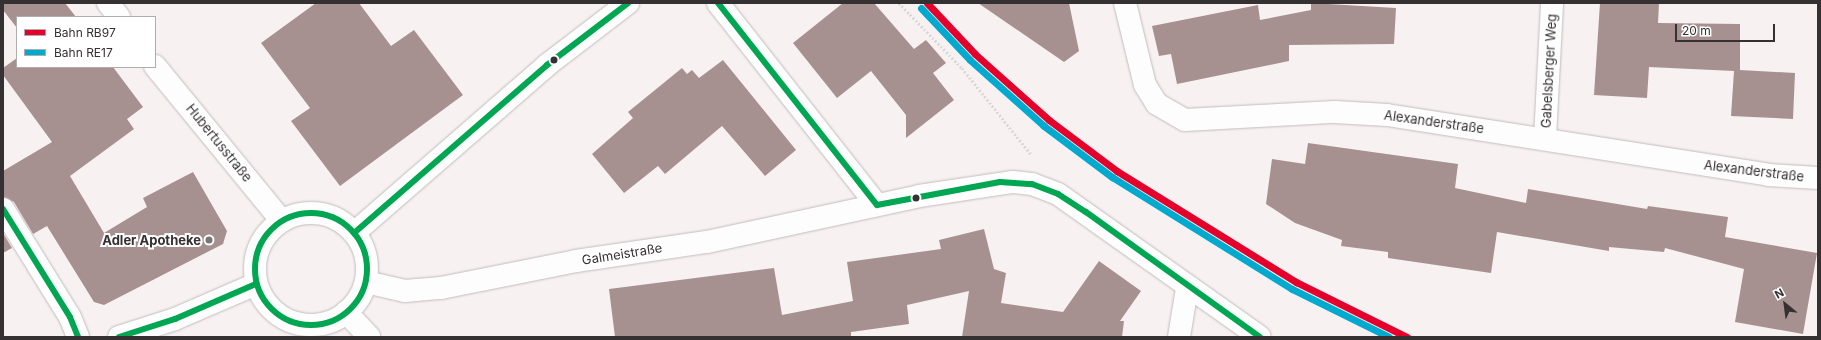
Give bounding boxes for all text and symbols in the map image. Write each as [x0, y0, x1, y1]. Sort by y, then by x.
street label: Gabelsberger Weg [1538, 13, 1560, 129]
legend [16, 16, 156, 68]
scale bar [1677, 16, 1777, 42]
text: 20 m [1682, 23, 1711, 38]
text: Bahn RB97 [54, 25, 116, 40]
text: Bahn RE17 [54, 45, 113, 60]
unlabelled marker [549, 55, 559, 65]
street label: Hubertusstraße [183, 101, 255, 185]
street label: Alexanderstraße [1383, 107, 1485, 137]
street label: Alexanderstraße [1703, 157, 1805, 185]
unlabelled marker [911, 193, 921, 203]
place label: Adler Apotheke [102, 232, 201, 248]
marker: Adler Apotheke [204, 235, 214, 245]
street label: Galmeistraße [581, 240, 663, 268]
north arrow [1765, 284, 1805, 324]
text: N [1772, 285, 1786, 302]

